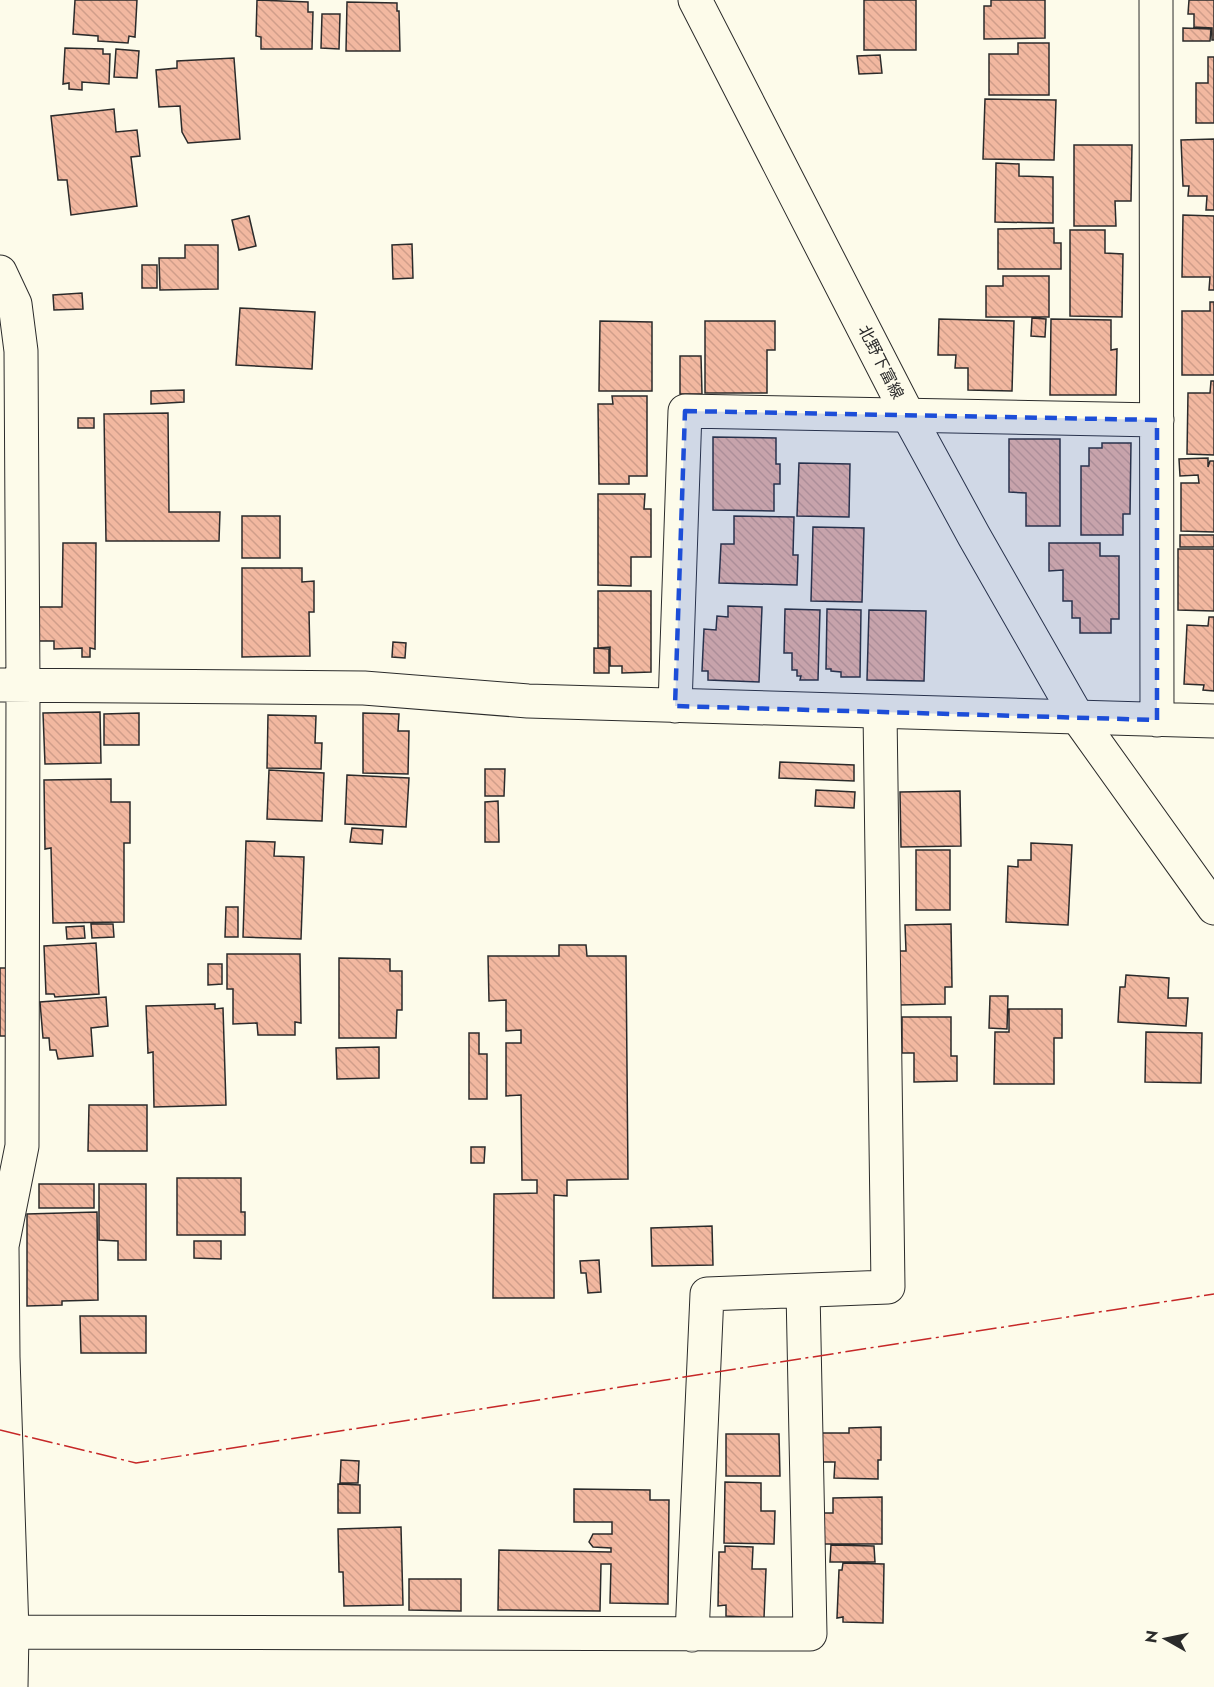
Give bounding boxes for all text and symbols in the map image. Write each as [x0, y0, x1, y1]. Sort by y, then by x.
street label: 北野下富線 [853, 321, 909, 403]
north arrow [1136, 1609, 1196, 1669]
text: N [1139, 1629, 1164, 1645]

